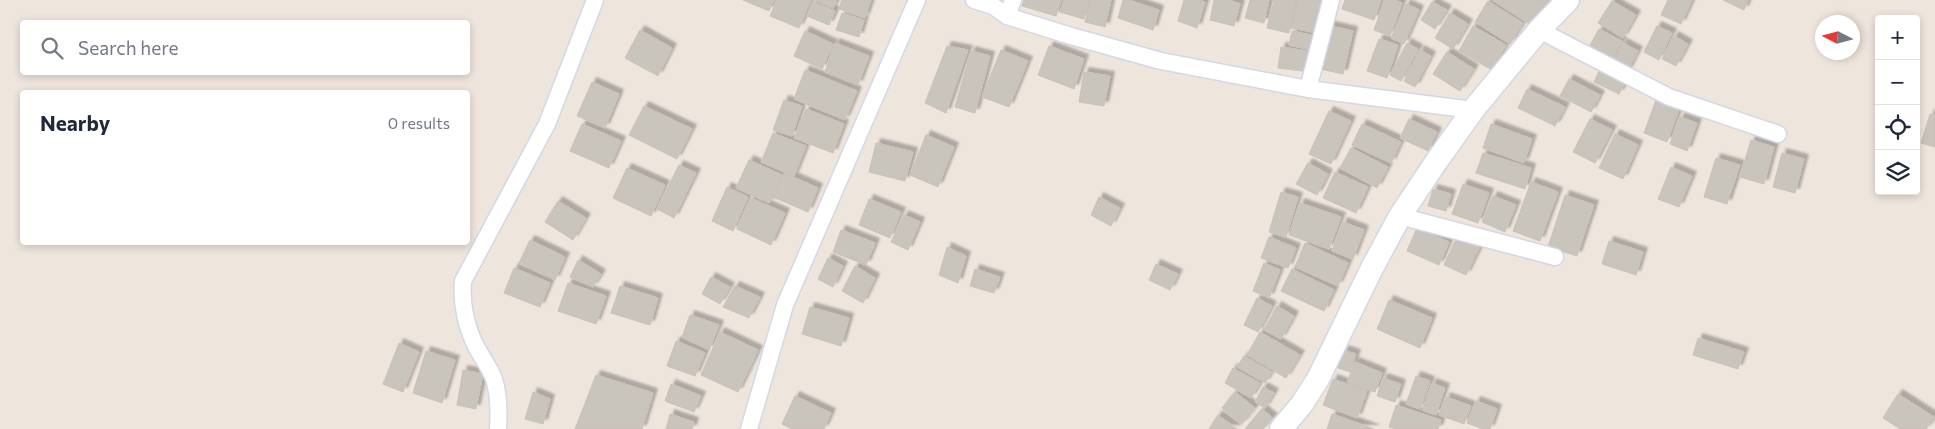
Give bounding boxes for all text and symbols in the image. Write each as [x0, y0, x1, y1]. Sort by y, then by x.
north arrow [1815, 15, 1860, 60]
map controls [1875, 15, 1920, 195]
button: + [1875, 15, 1920, 60]
search box [20, 20, 470, 75]
icon: search [38, 34, 66, 62]
text: Search here [78, 36, 178, 59]
button: − [1875, 60, 1920, 105]
button: locate [1875, 105, 1920, 150]
text: Nearby [40, 110, 110, 135]
text: 0 results [388, 113, 450, 132]
button: layers [1875, 150, 1920, 195]

